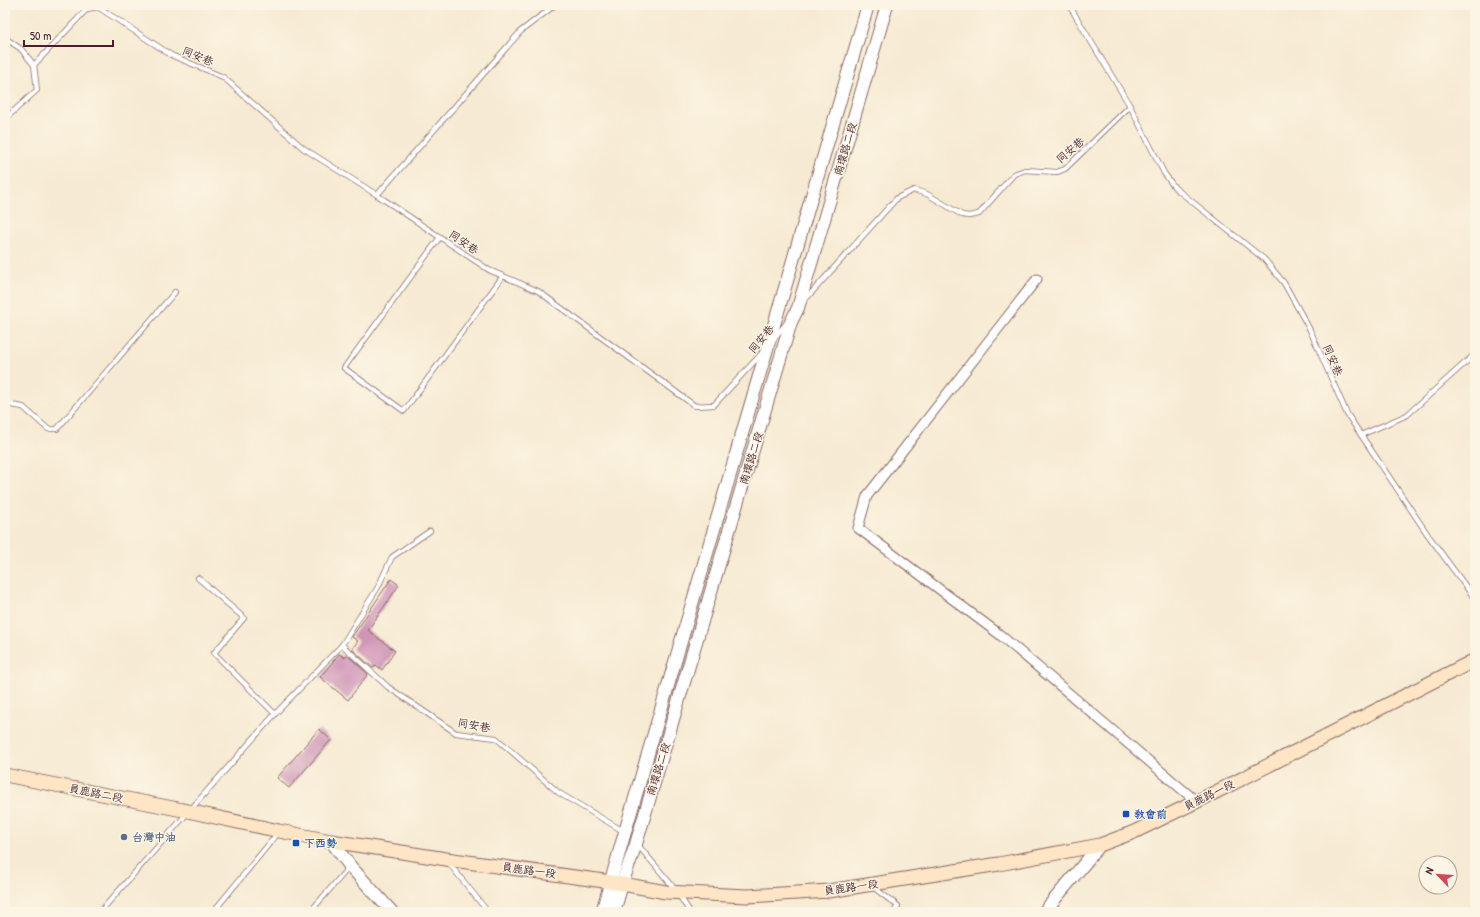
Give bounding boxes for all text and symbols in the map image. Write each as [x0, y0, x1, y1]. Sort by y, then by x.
scale bar [24, 22, 113, 48]
text: 50 m [30, 27, 51, 44]
street label: 同安巷 [180, 43, 216, 69]
street label: 南環路二段 [831, 121, 859, 177]
street label: 同安巷 [1053, 134, 1087, 166]
street label: 同安巷 [446, 227, 482, 257]
street label: 同安巷 [745, 322, 777, 356]
street label: 同安巷 [1320, 342, 1346, 378]
street label: 南環路二段 [736, 430, 766, 486]
street label: 同安巷 [457, 715, 491, 735]
street label: 南環路二段 [643, 741, 673, 797]
street label: 員鹿路一段 [1181, 777, 1237, 813]
street label: 員鹿路二段 [68, 781, 124, 805]
place label: 教會前 [1134, 807, 1167, 821]
marker: 教會前 [1121, 809, 1131, 819]
place label: 台灣中油 [132, 830, 176, 844]
marker: 台灣中油 [119, 832, 129, 842]
place label: 下西勢 [304, 836, 337, 850]
marker: 下西勢 [291, 838, 301, 848]
north arrow [1418, 855, 1458, 895]
street label: 員鹿路一段 [501, 859, 557, 881]
text: N [1421, 865, 1437, 876]
street label: 員鹿路一段 [823, 876, 879, 898]

